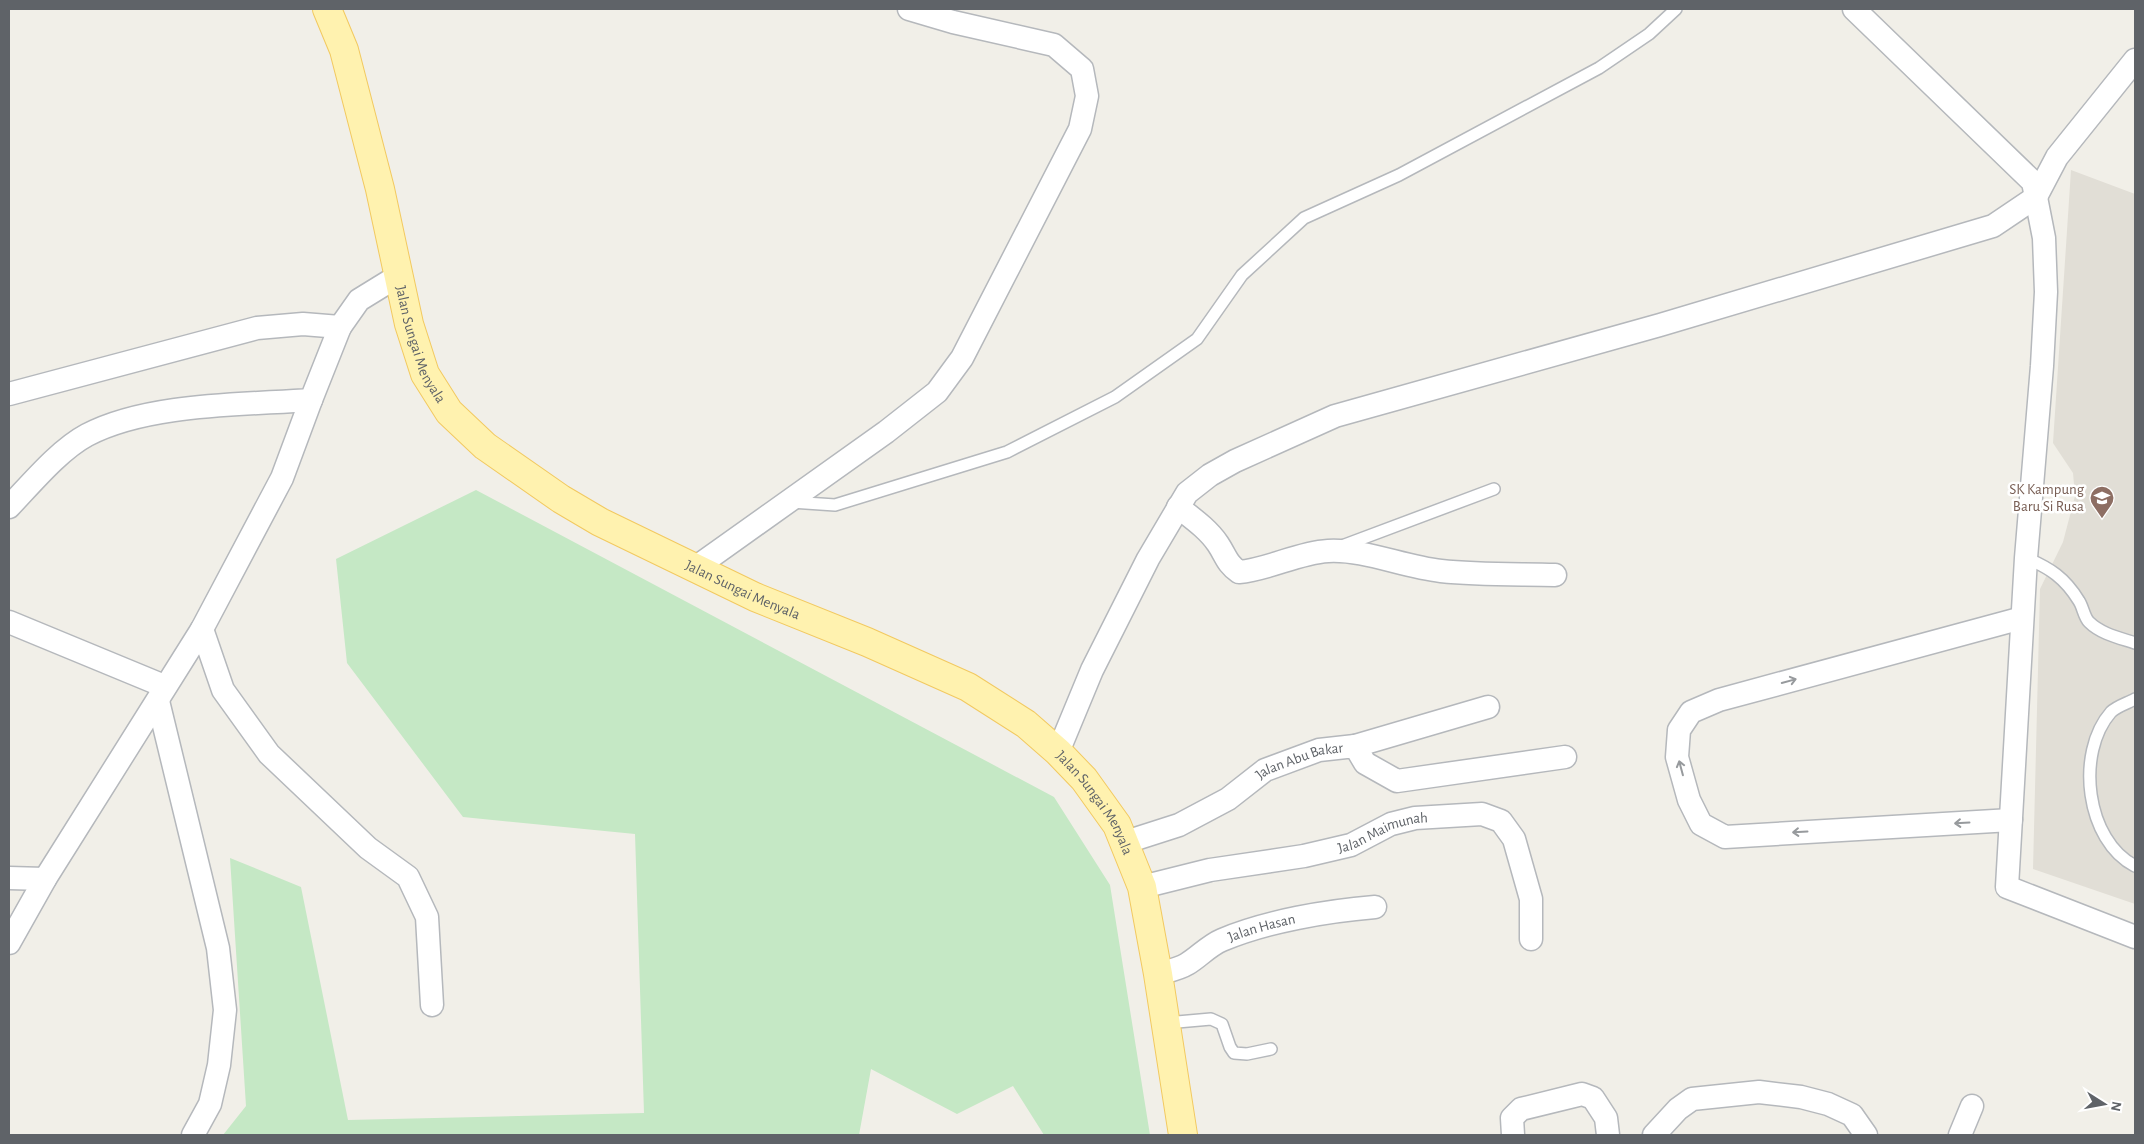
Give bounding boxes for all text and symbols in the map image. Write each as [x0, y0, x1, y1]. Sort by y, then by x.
street label: Jalan Sungai Menyala [393, 284, 448, 406]
place label: SK Kampung Baru Si Rusa [2009, 482, 2085, 514]
school or university icon: SK Kampung Baru Si Rusa [2089, 485, 2115, 519]
street label: Jalan Sungai Menyala [683, 557, 802, 622]
one-way arrow [1780, 676, 1796, 686]
street label: Jalan Abu Bakar [1253, 740, 1344, 782]
street label: Jalan Sungai Menyala [1053, 748, 1135, 857]
one-way arrow [1675, 760, 1685, 776]
street label: Jalan Maimunah [1336, 810, 1428, 856]
one-way arrow [1954, 818, 1970, 827]
one-way arrow [1792, 828, 1808, 837]
street label: Jalan Hasan [1226, 912, 1297, 945]
north arrow [2079, 1079, 2129, 1129]
text: N [2108, 1100, 2124, 1112]

